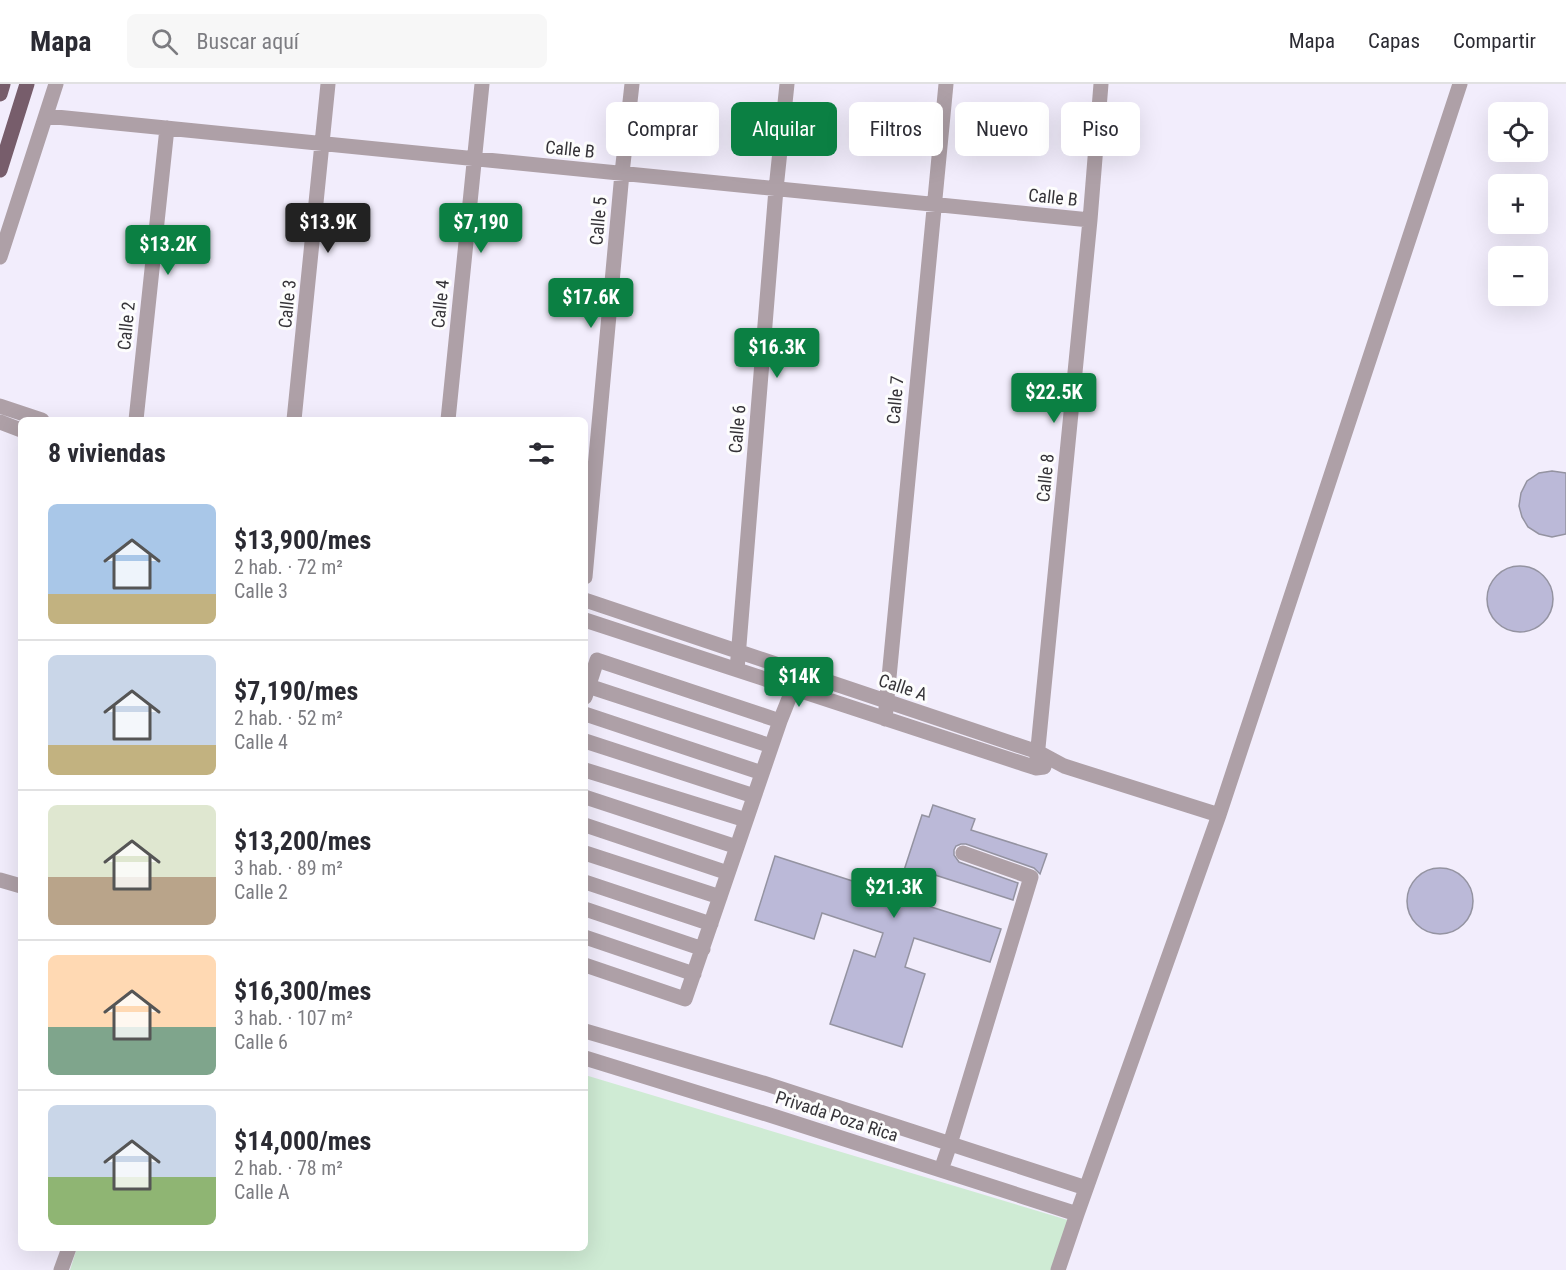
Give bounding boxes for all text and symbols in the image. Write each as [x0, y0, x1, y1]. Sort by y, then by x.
search box [127, 14, 547, 68]
text: Mapa [30, 25, 91, 58]
icon: search [148, 25, 181, 58]
text: Buscar aquí [196, 29, 299, 54]
text: Mapa [1289, 29, 1335, 53]
text: Capas [1368, 29, 1420, 53]
text: Compartir [1453, 29, 1536, 53]
chip: Comprar [606, 102, 719, 156]
chip: Alquilar [731, 102, 837, 156]
chip: Filtros [849, 102, 943, 156]
chip: Nuevo [955, 102, 1049, 156]
chip: Piso [1061, 102, 1140, 156]
map controls [1488, 102, 1548, 306]
button: locate [1488, 102, 1548, 162]
street label: Calle B [544, 136, 596, 162]
button: + [1488, 174, 1548, 234]
street label: Calle B [1027, 184, 1079, 210]
street label: Calle 5 [585, 196, 611, 246]
pin: $13.9K [279, 203, 377, 254]
pin: $7,190 [432, 203, 530, 254]
text: $13.9K [299, 210, 357, 234]
text: $7,190 [453, 210, 509, 234]
pin: $13.2K [119, 225, 217, 276]
text: $13.2K [139, 232, 197, 256]
button: − [1488, 246, 1548, 306]
pin: $17.6K [542, 278, 640, 329]
street label: Calle 3 [274, 279, 300, 329]
street label: Calle 4 [427, 279, 453, 329]
text: $17.6K [562, 285, 620, 309]
street label: Calle 2 [113, 301, 139, 351]
pin: $16.3K [728, 328, 826, 379]
text: $16.3K [748, 335, 806, 359]
pin: $22.5K [1005, 373, 1103, 424]
street label: Calle 7 [882, 375, 908, 425]
text: $22.5K [1025, 380, 1083, 404]
street label: Calle 6 [724, 404, 750, 454]
icon: filters [525, 437, 558, 470]
text: 8 viviendas [48, 438, 166, 468]
street label: Calle 8 [1032, 453, 1058, 503]
text: $13,900/mes [234, 525, 371, 555]
icon: home [96, 528, 168, 600]
text: 2 hab. · 72 m² [234, 555, 343, 579]
text: Calle 3 [234, 579, 288, 603]
pin: $14K [763, 657, 835, 708]
text: $14K [778, 664, 820, 688]
street label: Calle A [876, 669, 931, 705]
text: $7,190/mes [234, 676, 358, 706]
icon: home [96, 679, 168, 751]
text: 2 hab. · 52 m² [234, 706, 343, 730]
text: Calle 4 [234, 730, 288, 754]
text: $13,200/mes [234, 826, 371, 856]
icon: home [96, 829, 168, 901]
text: 3 hab. · 89 m² [234, 856, 343, 880]
pin: $21.3K [845, 868, 943, 919]
text: $21.3K [865, 875, 923, 899]
text: Calle 2 [234, 880, 288, 904]
text: $16,300/mes [234, 976, 371, 1006]
icon: home [96, 979, 168, 1051]
text: 3 hab. · 107 m² [234, 1006, 353, 1030]
text: Calle 6 [234, 1030, 288, 1054]
street label: Privada Poza Rica [773, 1086, 901, 1146]
text: $14,000/mes [234, 1126, 371, 1156]
icon: home [96, 1129, 168, 1201]
text: 2 hab. · 78 m² [234, 1156, 343, 1180]
text: Calle A [234, 1180, 290, 1204]

